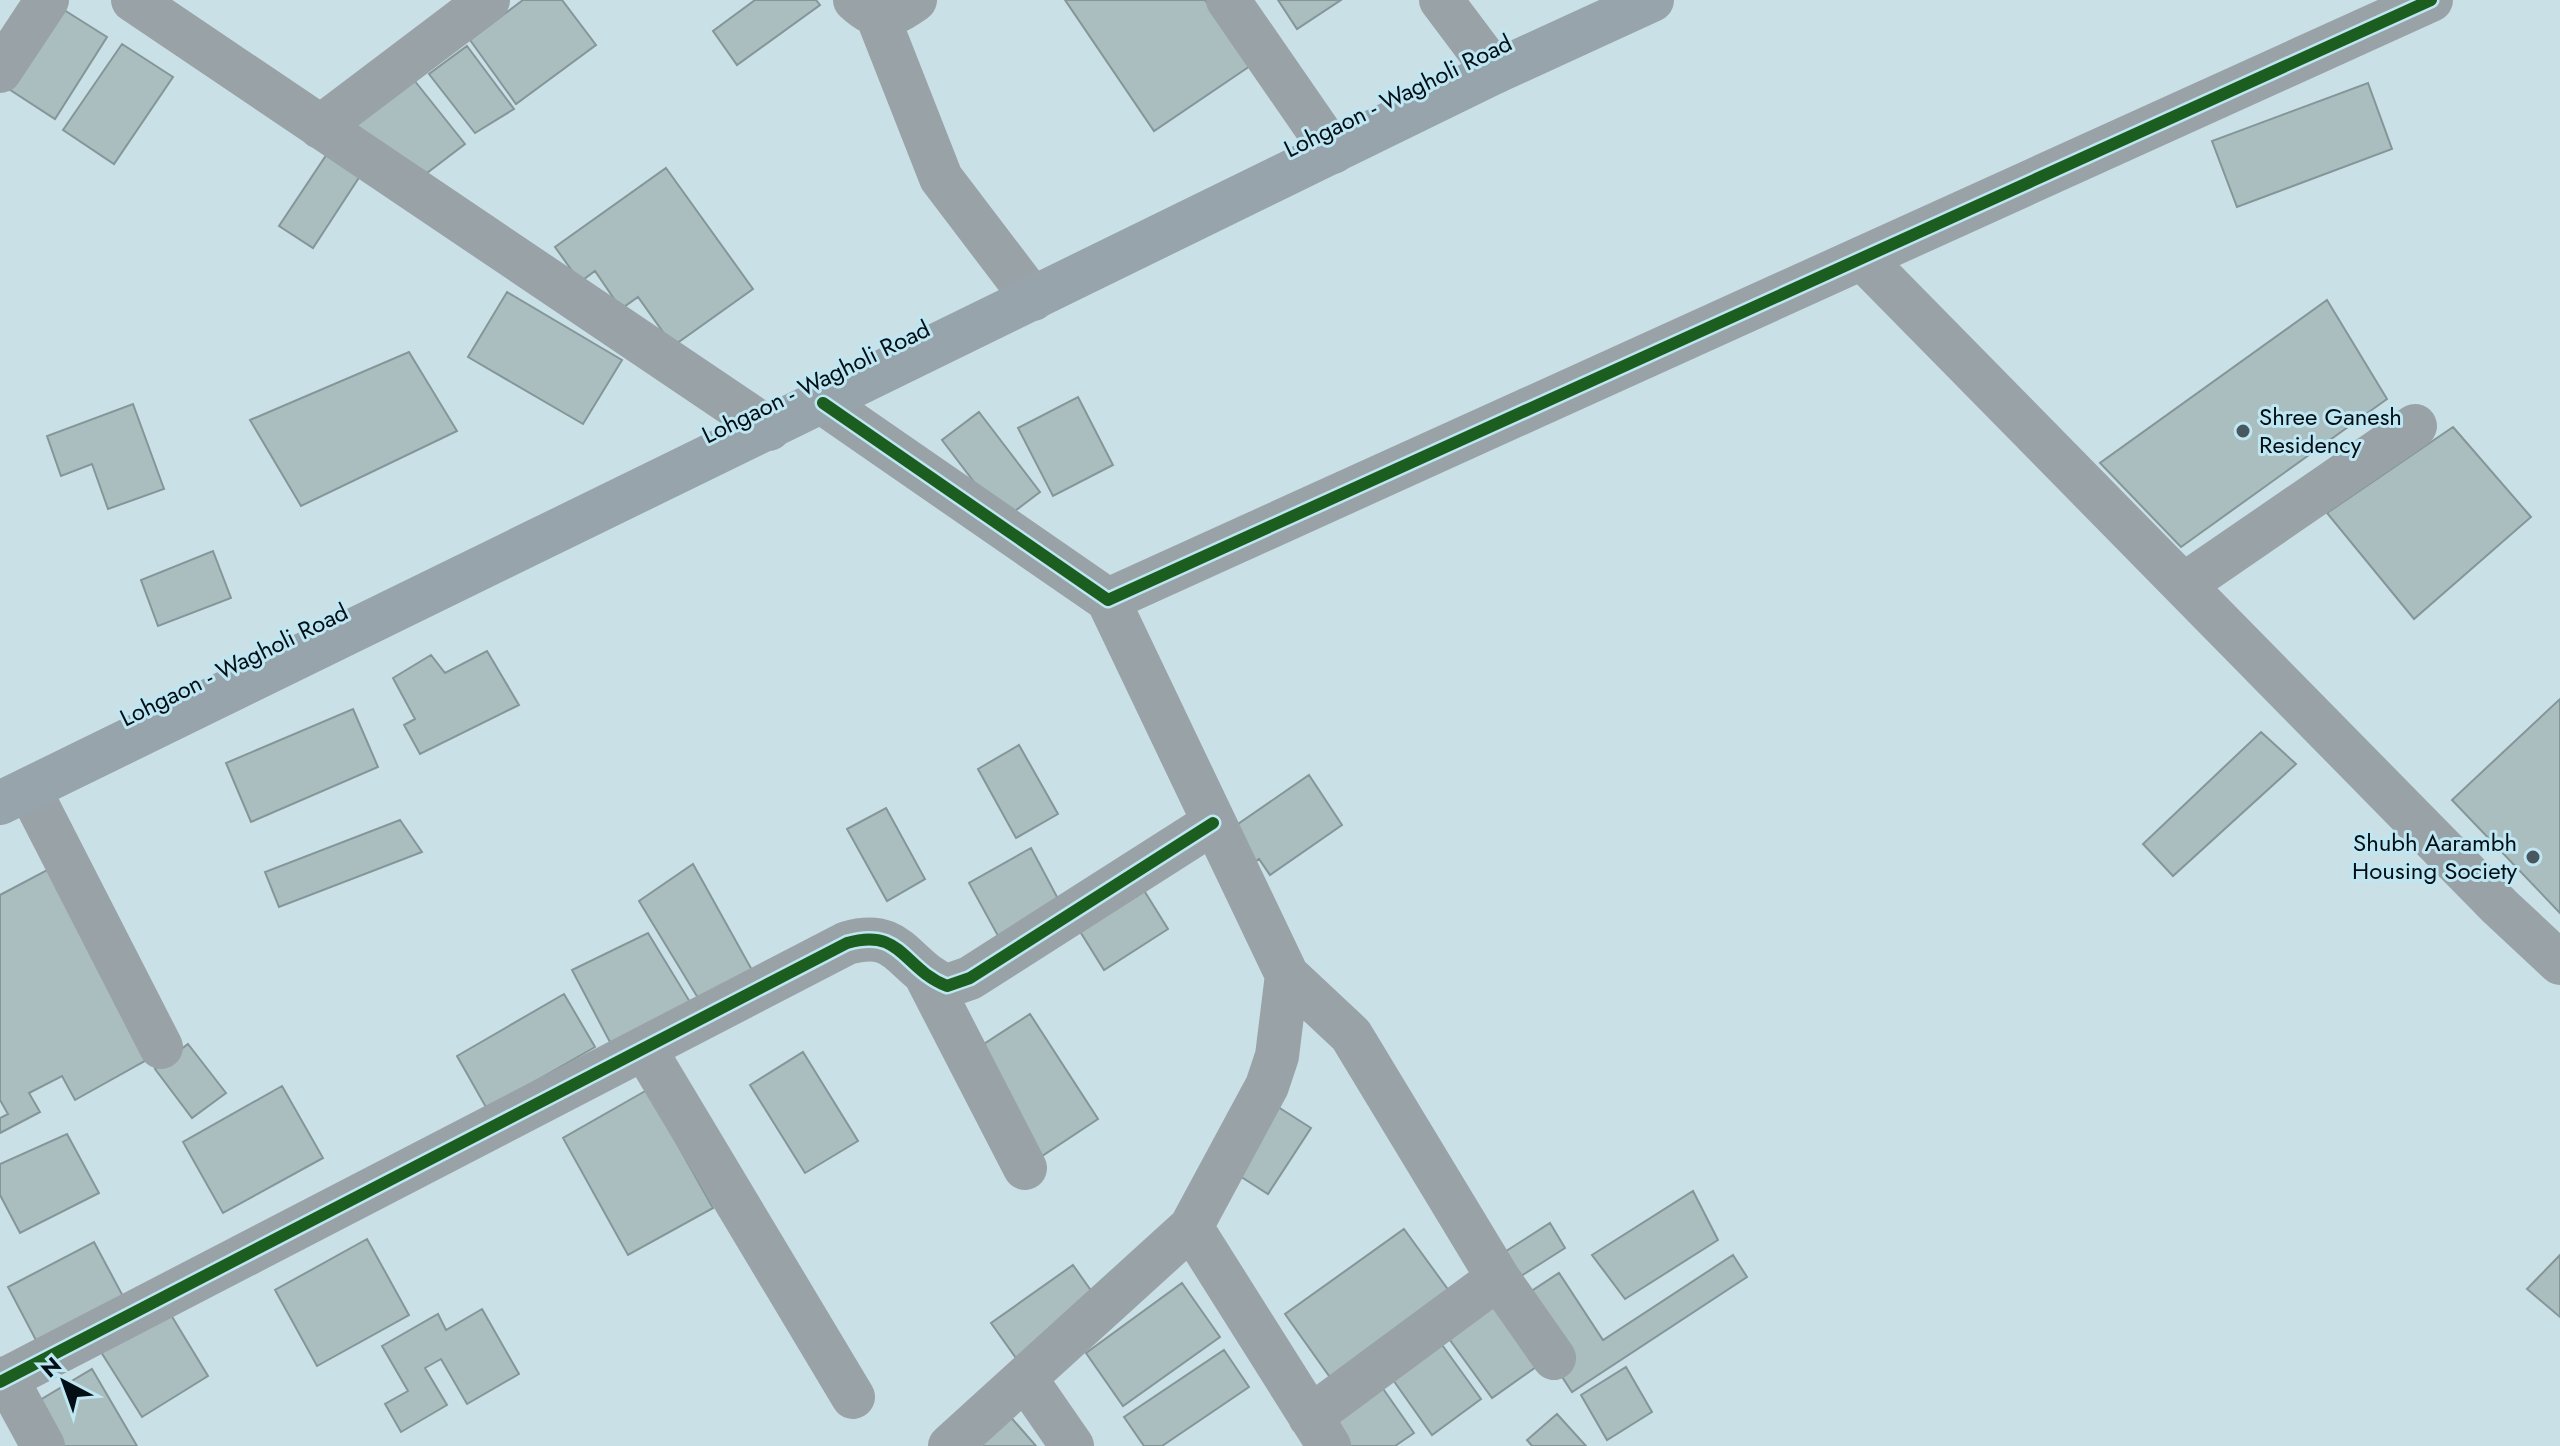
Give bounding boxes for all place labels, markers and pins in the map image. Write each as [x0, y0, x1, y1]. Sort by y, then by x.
place label: Shree Ganesh Residency [2259, 399, 2402, 462]
marker: Shree Ganesh Residency [2234, 422, 2252, 440]
place label: Shubh Aarambh Housing Society [2352, 825, 2517, 888]
marker: Shubh Aarambh Housing Society [2524, 848, 2542, 866]

